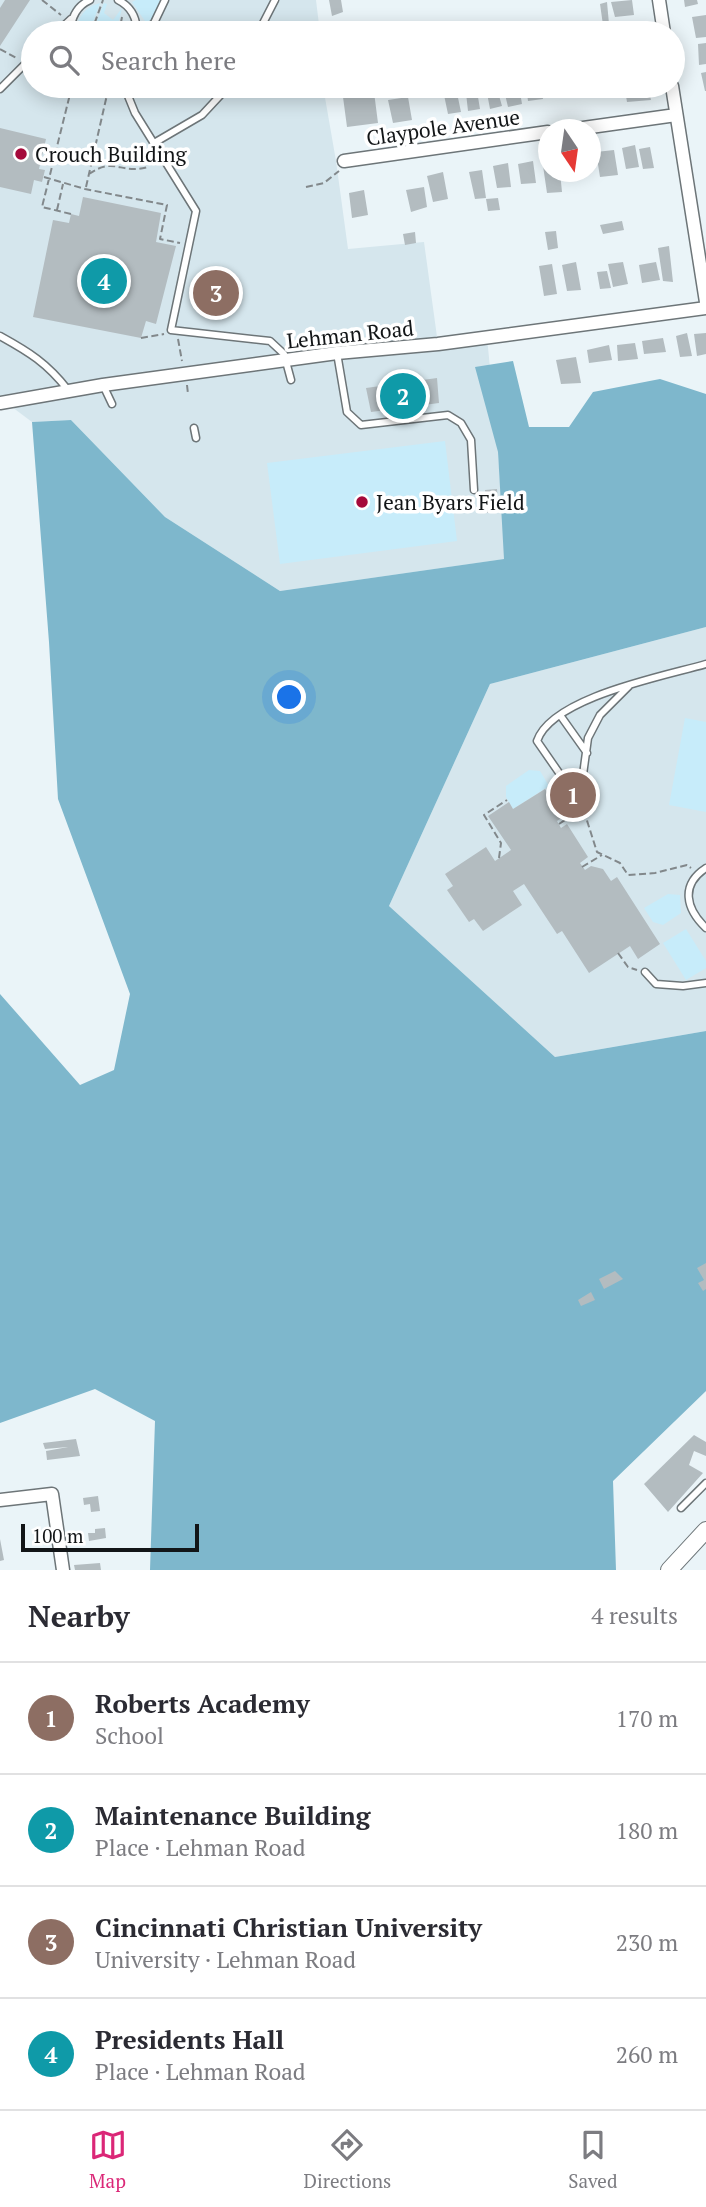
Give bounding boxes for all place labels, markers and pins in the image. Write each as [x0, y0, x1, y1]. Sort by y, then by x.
place label: Crouch Building [35, 140, 188, 168]
marker: Crouch Building [13, 146, 29, 162]
pin: 4 [81, 255, 127, 307]
pin: 3 [193, 267, 239, 319]
pin: 2 [380, 370, 426, 422]
place label: Jean Byars Field [376, 488, 525, 516]
marker: Jean Byars Field [354, 494, 370, 510]
pin: 1 [550, 769, 596, 821]

